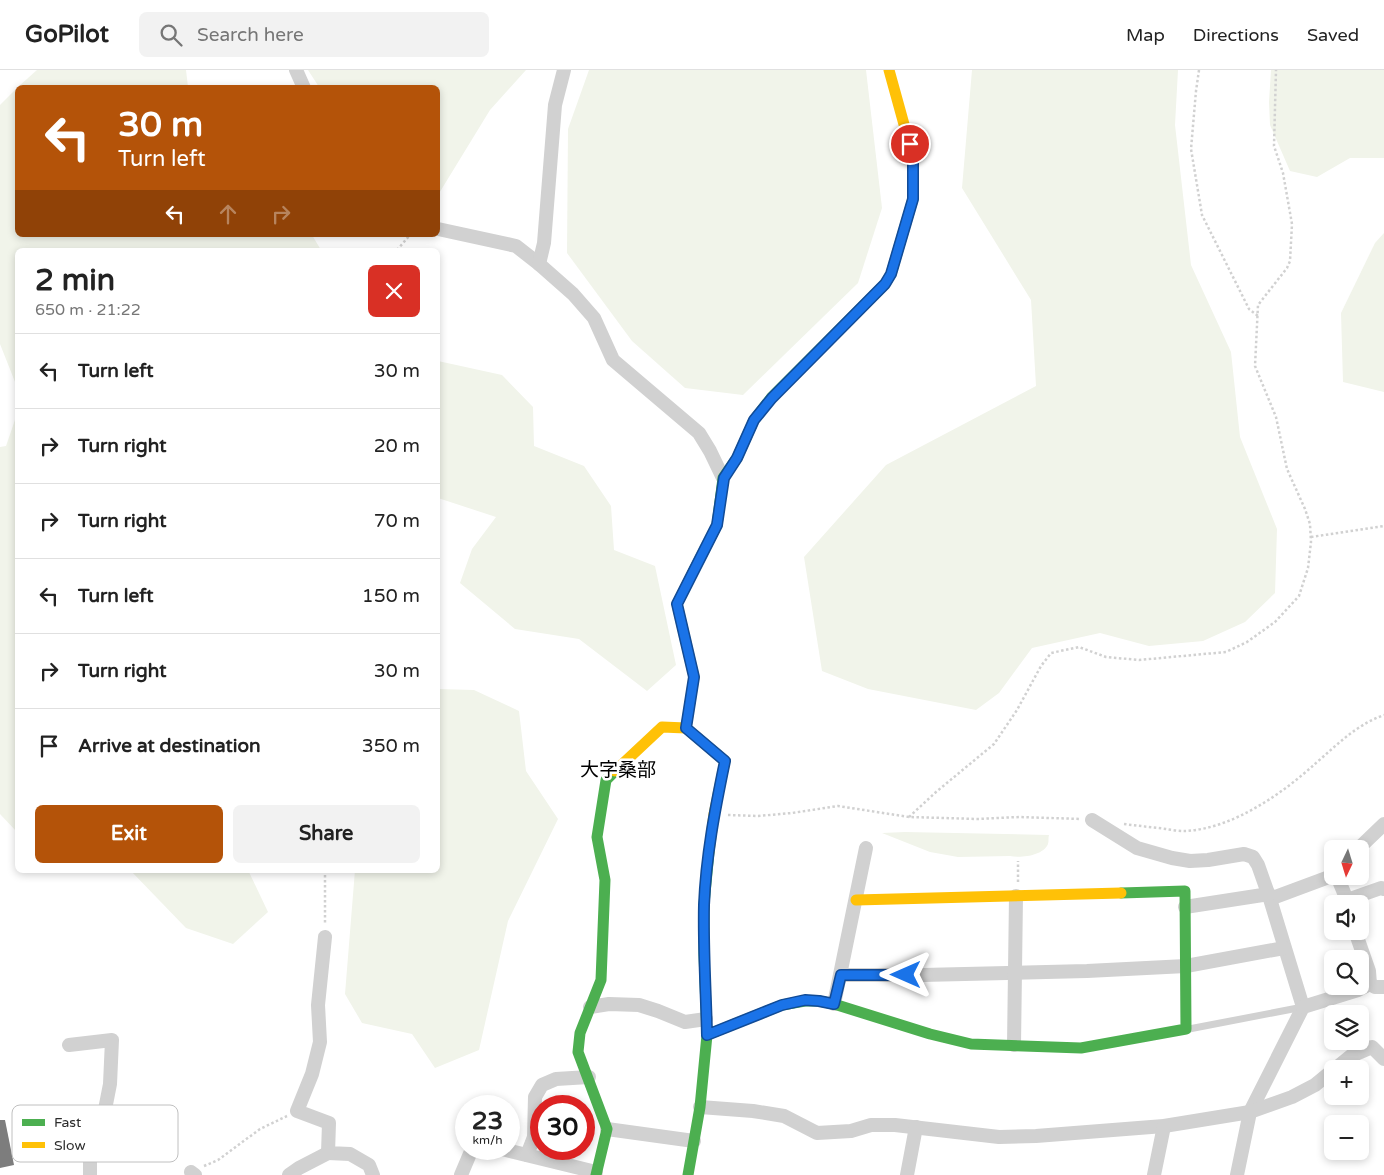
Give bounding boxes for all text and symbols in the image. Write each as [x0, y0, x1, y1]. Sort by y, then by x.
search box [139, 12, 489, 57]
text: GoPilot [25, 20, 109, 49]
icon: search [157, 21, 185, 49]
text: Search here [197, 24, 304, 46]
text: Map [1126, 24, 1165, 46]
text: Directions [1193, 24, 1279, 46]
text: Saved [1307, 24, 1359, 46]
text: 30 m [118, 104, 203, 146]
icon: left [35, 105, 100, 170]
pin [889, 123, 931, 165]
icon: arrive [896, 130, 924, 158]
text: Turn left [118, 146, 206, 172]
icon: left [161, 200, 189, 228]
icon: ahead [214, 200, 242, 228]
icon: right [267, 200, 295, 228]
text: 2 min [35, 262, 115, 299]
button: close [368, 265, 420, 317]
text: 650 m · 21:22 [35, 300, 141, 320]
icon: left [35, 357, 63, 385]
text: Turn left [78, 360, 154, 382]
text: 30 m [374, 360, 420, 382]
icon: right [35, 432, 63, 460]
text: Turn right [78, 435, 166, 457]
text: 20 m [374, 435, 420, 457]
icon: right [35, 507, 63, 535]
text: Turn right [78, 510, 166, 532]
text: 70 m [374, 510, 420, 532]
icon: left [35, 582, 63, 610]
text: Turn left [78, 585, 154, 607]
text: 150 m [362, 585, 420, 607]
icon: right [35, 657, 63, 685]
text: Turn right [78, 660, 166, 682]
text: 30 m [374, 660, 420, 682]
icon: arrive [35, 732, 63, 760]
text: Arrive at destination [78, 735, 261, 757]
text: 350 m [362, 735, 420, 757]
district label: 大字桑部 [580, 759, 656, 781]
button: Exit [35, 805, 223, 863]
button: Share [233, 805, 420, 863]
north arrow [1324, 840, 1369, 885]
map controls [1324, 840, 1369, 1160]
button: sound [1324, 895, 1369, 940]
position arrow [879, 948, 931, 1000]
button: search [1324, 950, 1369, 995]
button: layers [1324, 1005, 1369, 1050]
button: + [1324, 1060, 1369, 1105]
speed limit sign: 30 [530, 1095, 595, 1160]
legend [12, 1105, 178, 1162]
text: 23 [472, 1106, 503, 1136]
text: Fast [54, 1114, 82, 1131]
button: − [1324, 1115, 1369, 1160]
text: km/h [472, 1133, 503, 1147]
text: Slow [54, 1137, 86, 1154]

